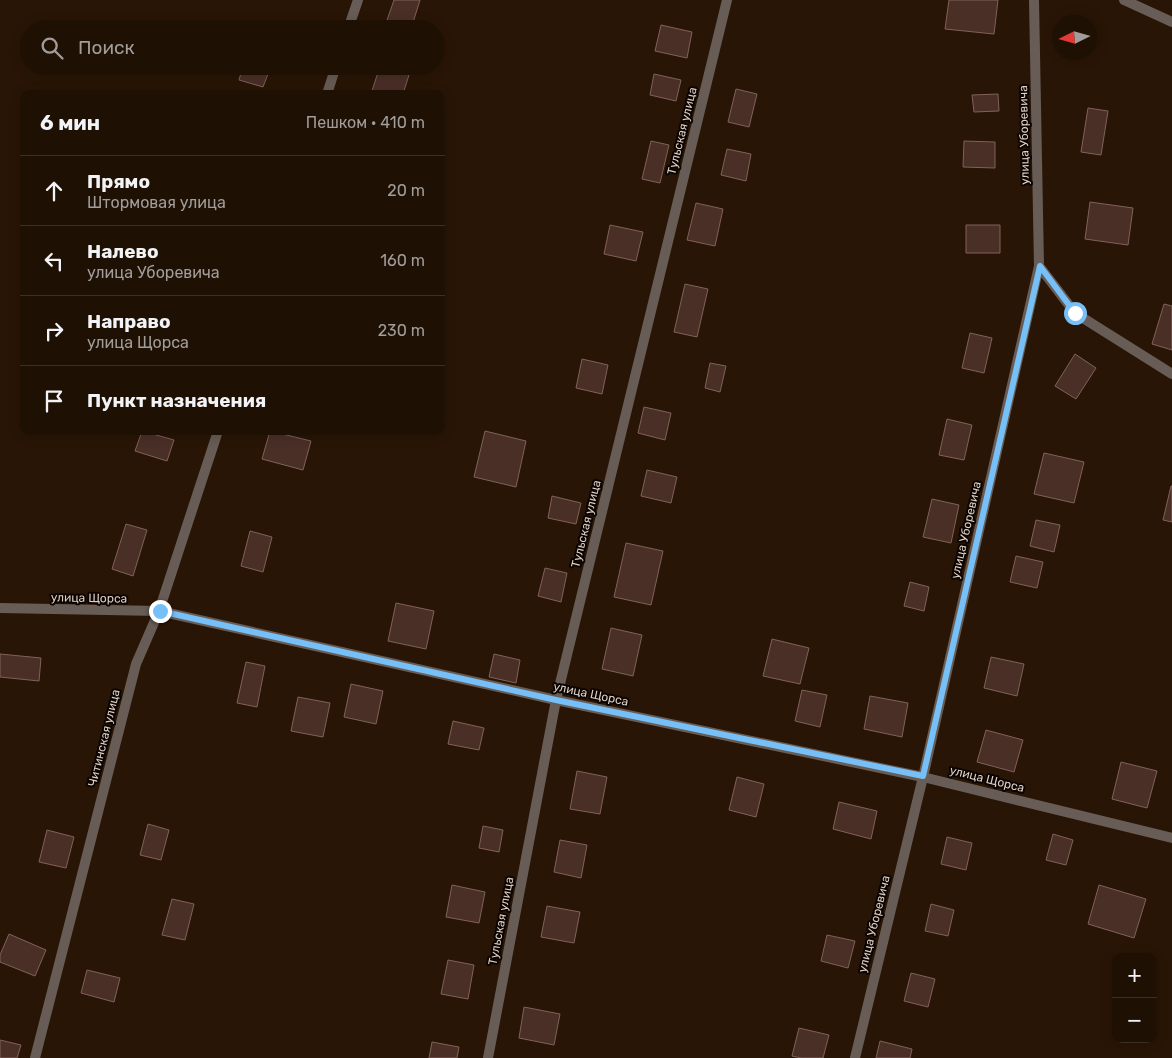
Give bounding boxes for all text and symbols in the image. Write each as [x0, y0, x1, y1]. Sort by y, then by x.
north arrow [1052, 15, 1097, 60]
search box [20, 20, 445, 75]
icon: search [38, 34, 66, 62]
text: Поиск [78, 36, 135, 59]
street label: улица Уборевича [1016, 85, 1032, 185]
street label: Тульская улица [664, 86, 700, 176]
text: 6 мин [40, 110, 100, 135]
text: Пешком · 410 m [306, 113, 425, 132]
text: Прямо [87, 170, 150, 193]
icon: ahead [40, 177, 68, 205]
text: 20 m [387, 181, 425, 200]
text: Штормовая улица [87, 193, 226, 212]
text: Налево [87, 240, 159, 263]
icon: left [40, 247, 68, 275]
text: 160 m [380, 251, 425, 270]
text: улица Уборевича [87, 263, 220, 282]
route start [1064, 302, 1087, 325]
text: Направо [87, 310, 171, 333]
icon: right [40, 317, 68, 345]
text: 230 m [378, 321, 425, 340]
text: улица Щорса [87, 333, 189, 352]
icon: arrive [40, 387, 68, 415]
text: Пункт назначения [87, 389, 266, 412]
street label: Тульская улица [568, 479, 604, 569]
street label: улица Уборевича [948, 480, 984, 580]
street label: улица Щорса [51, 590, 127, 606]
route end [149, 600, 172, 623]
street label: улица Щорса [552, 679, 630, 709]
street label: Читинская улица [85, 688, 123, 788]
street label: улица Щорса [948, 763, 1026, 795]
street label: улица Уборевича [855, 874, 893, 974]
street label: Тульская улица [486, 876, 516, 966]
map controls [1112, 953, 1157, 1043]
button: + [1112, 953, 1157, 998]
button: − [1112, 998, 1157, 1043]

